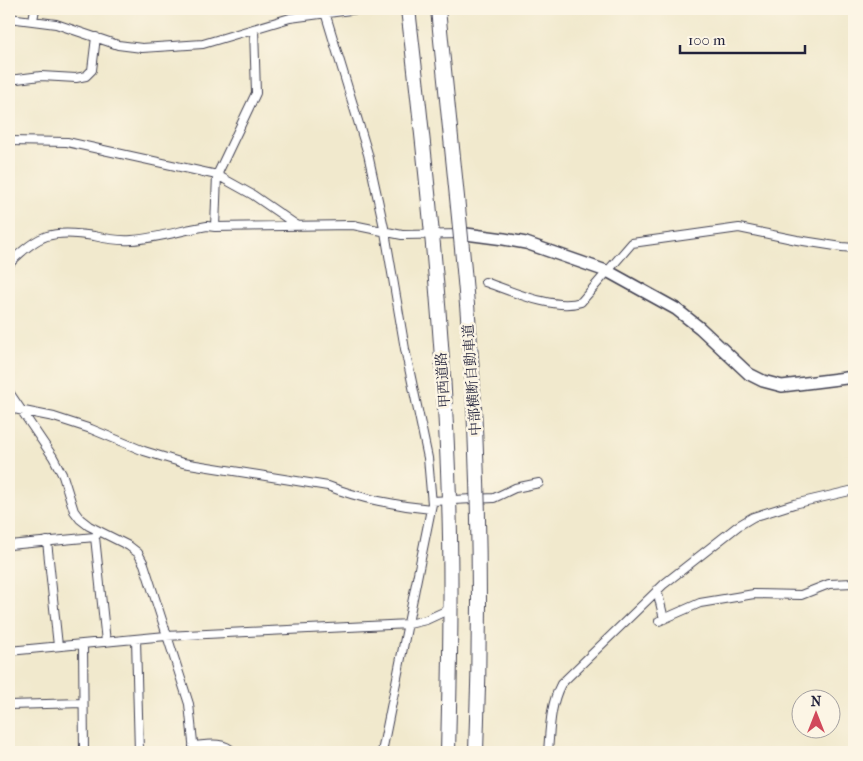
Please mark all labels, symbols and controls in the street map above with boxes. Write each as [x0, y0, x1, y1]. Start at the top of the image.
scale bar [680, 22, 806, 54]
text: 100 m [688, 31, 726, 49]
street label: 中部横断自動車道 [460, 324, 484, 436]
street label: 甲西道路 [433, 351, 453, 409]
north arrow [790, 688, 840, 738]
text: N [811, 693, 822, 710]

